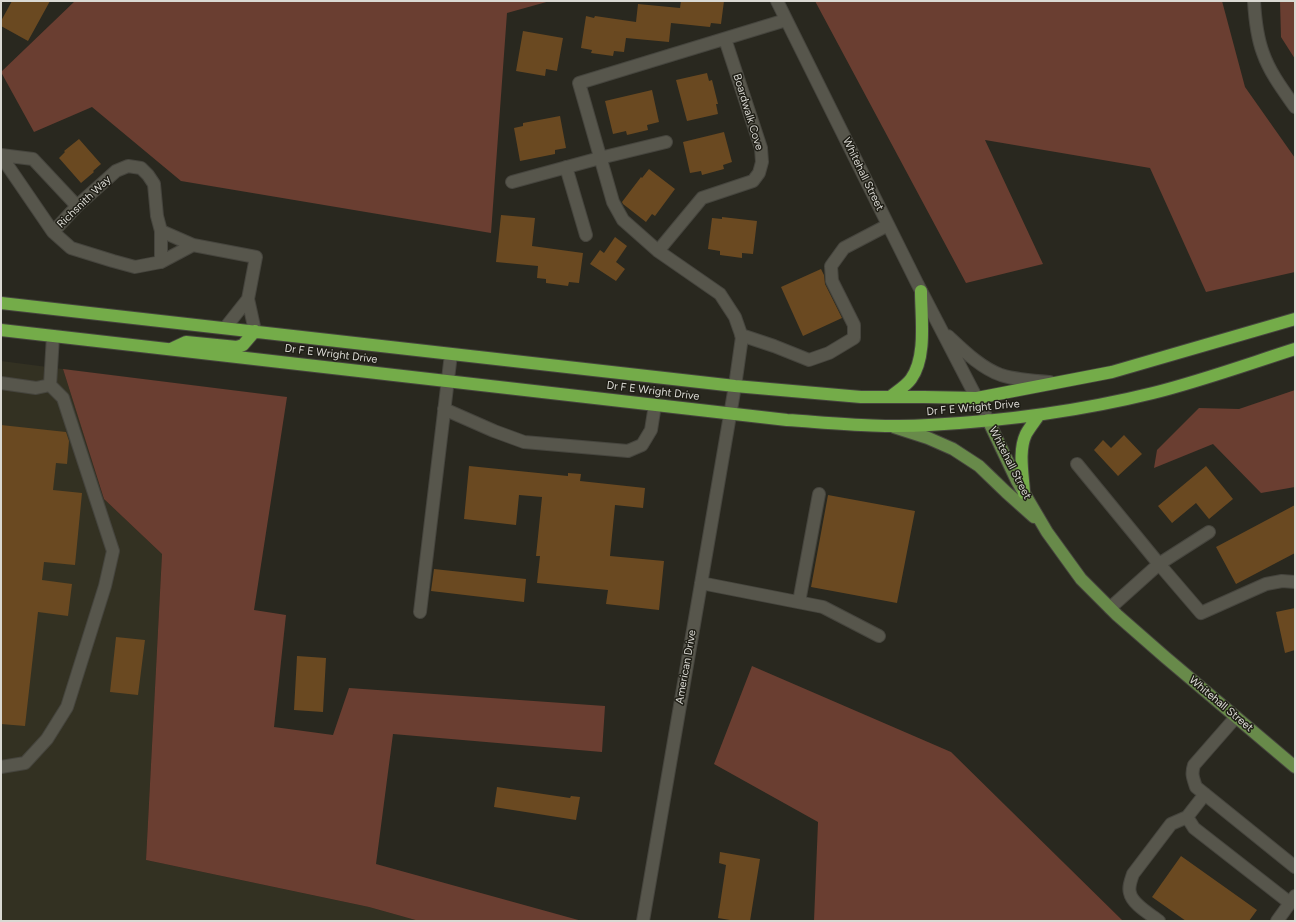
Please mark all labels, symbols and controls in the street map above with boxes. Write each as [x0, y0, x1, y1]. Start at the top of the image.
street label: Boardwalk Cove [730, 72, 766, 152]
street label: Whitehall Street [840, 135, 886, 213]
street label: Richsnith Way [54, 173, 114, 231]
street label: Dr F E Wright Drive [284, 342, 378, 366]
street label: Dr F E Wright Drive [606, 379, 700, 403]
street label: Dr F E Wright Drive [926, 397, 1020, 419]
street label: Whitehall Street [986, 425, 1034, 501]
street label: American Drive [673, 629, 699, 705]
street label: Whitehall Street [1186, 673, 1256, 735]

